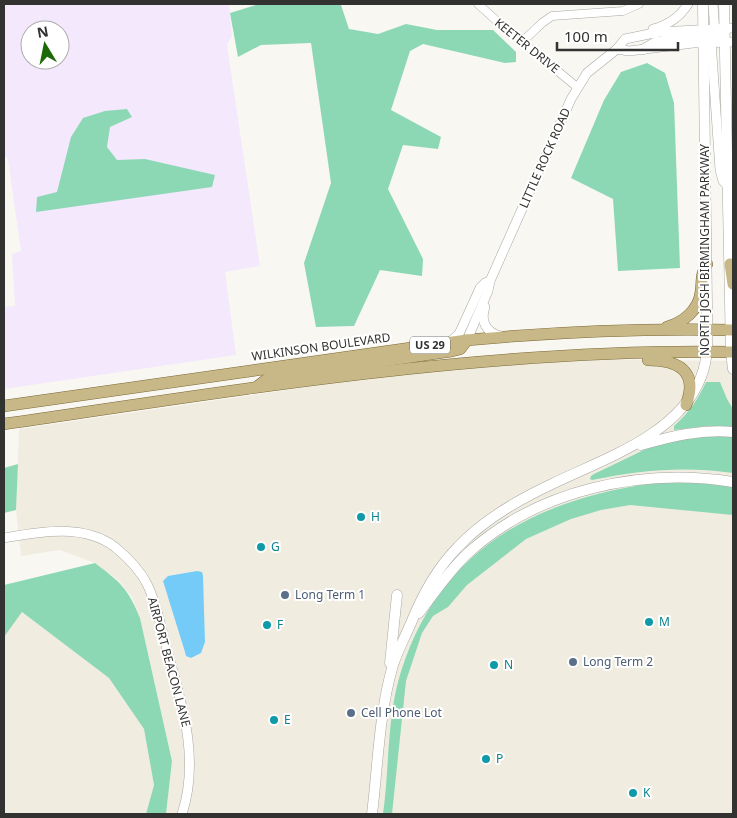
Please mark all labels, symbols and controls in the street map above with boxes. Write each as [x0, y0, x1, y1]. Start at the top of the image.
street label: KEETER DRIVE [491, 14, 563, 77]
north arrow [20, 20, 70, 70]
scale bar [557, 20, 678, 52]
text: N [35, 21, 50, 42]
text: 100 m [564, 26, 608, 46]
street label: LITTLE ROCK ROAD [515, 105, 574, 211]
street label: NORTH JOSH BIRMINGHAM PARKWAY [696, 144, 713, 356]
street label: WILKINSON BOULEVARD [250, 328, 392, 365]
road number: US 29 [410, 336, 450, 354]
place label: H [371, 508, 380, 525]
marker: H [355, 511, 367, 523]
place label: G [271, 538, 280, 555]
marker: G [255, 541, 267, 553]
place label: Long Term 1 [295, 586, 365, 603]
marker: Long Term 1 [279, 589, 291, 601]
street label: AIRPORT BEACON LANE [144, 595, 195, 729]
place label: M [659, 613, 670, 630]
place label: F [277, 616, 283, 633]
marker: M [643, 616, 655, 628]
marker: F [261, 619, 273, 631]
place label: Long Term 2 [583, 653, 653, 670]
place label: N [504, 656, 513, 673]
marker: Long Term 2 [567, 656, 579, 668]
marker: N [488, 659, 500, 671]
place label: Cell Phone Lot [361, 704, 442, 721]
marker: Cell Phone Lot [345, 707, 357, 719]
place label: E [284, 711, 291, 728]
marker: E [268, 714, 280, 726]
place label: P [496, 750, 503, 767]
marker: P [480, 753, 492, 765]
place label: K [643, 784, 651, 801]
marker: K [627, 787, 639, 799]

